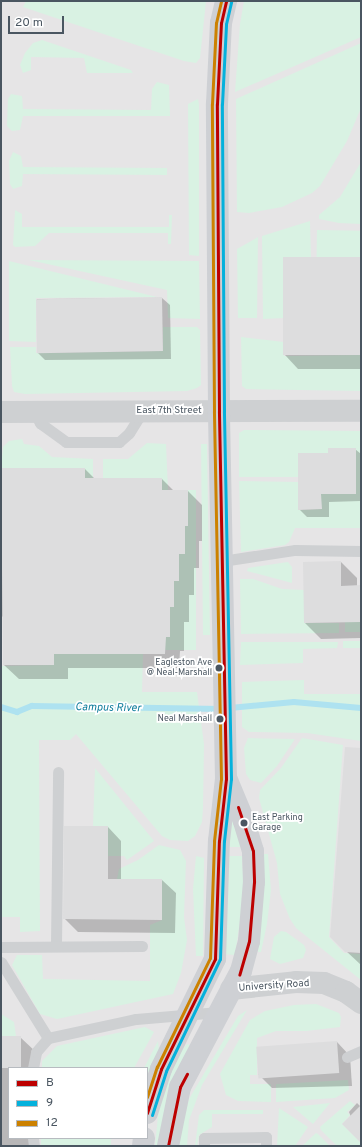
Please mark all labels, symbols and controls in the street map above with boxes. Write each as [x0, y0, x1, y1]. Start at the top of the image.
scale bar [10, 8, 66, 34]
text: 20 m [15, 15, 43, 31]
street label: East 7th Street [136, 405, 202, 417]
place label: Eagleston Ave @ Neal-Marshall [147, 658, 212, 679]
marker: Eagleston Ave @ Neal-Marshall [214, 663, 224, 673]
water label: Campus River [75, 701, 141, 715]
place label: Neal Marshall [158, 714, 212, 724]
marker: Neal Marshall [215, 714, 225, 724]
place label: East Parking Garage [252, 813, 303, 834]
marker: East Parking Garage [239, 818, 249, 828]
street label: University Road [238, 978, 310, 994]
legend [8, 1067, 148, 1139]
text: B [46, 1075, 54, 1091]
text: 9 [46, 1095, 53, 1111]
text: 12 [46, 1115, 58, 1131]

